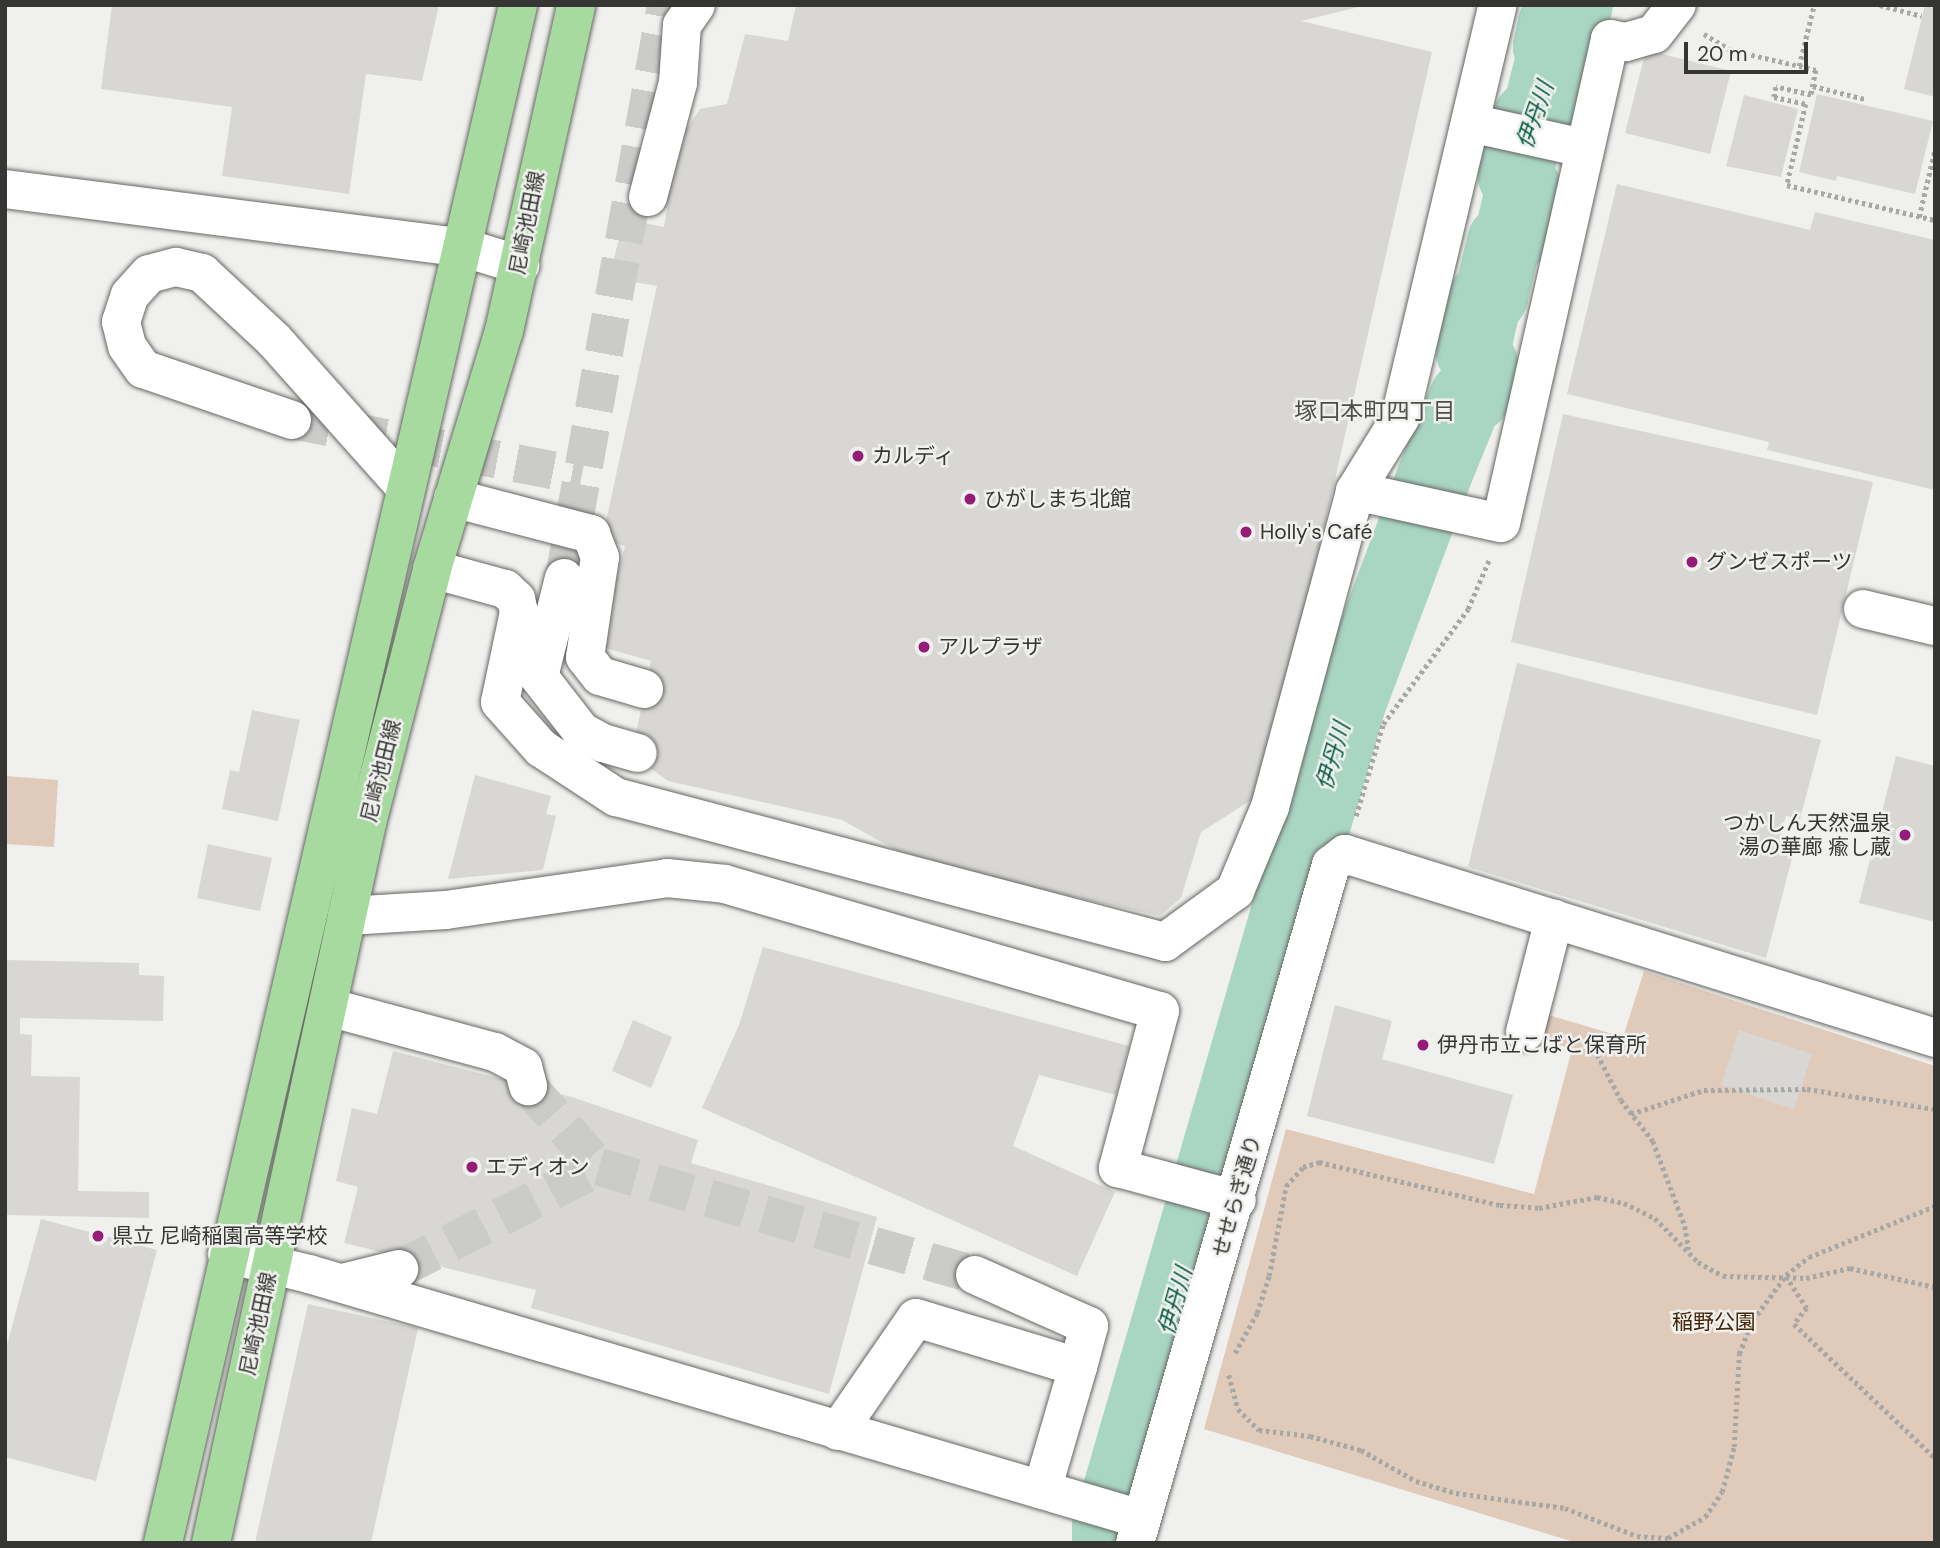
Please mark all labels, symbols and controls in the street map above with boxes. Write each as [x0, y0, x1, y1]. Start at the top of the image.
scale bar [1688, 28, 1812, 72]
text: 20 m [1697, 40, 1748, 68]
water label: 伊丹川 [1511, 78, 1559, 152]
street label: 尼崎池田線 [505, 169, 549, 277]
district label: 塚口本町四丁目 [1295, 397, 1455, 425]
place label: カルディ [872, 443, 956, 469]
marker: カルディ [850, 448, 866, 464]
place label: ひがしまち北館 [984, 486, 1131, 512]
marker: ひがしまち北館 [962, 491, 978, 507]
place label: Holly's Café [1260, 519, 1372, 545]
marker: Holly's Café [1238, 524, 1254, 540]
place label: グンゼスポーツ [1706, 549, 1853, 575]
marker: グンゼスポーツ [1684, 554, 1700, 570]
place label: アルプラザ [938, 634, 1043, 660]
marker: アルプラザ [916, 639, 932, 655]
street label: 尼崎池田線 [356, 717, 406, 825]
water label: 伊丹川 [1310, 719, 1356, 793]
place label: つかしん天然温泉 湯の華廊 瘉し蔵 [1723, 810, 1891, 860]
marker: つかしん天然温泉 湯の華廊 瘉し蔵 [1897, 827, 1913, 843]
place label: 伊丹市立こばと保育所 [1437, 1032, 1647, 1058]
marker: 伊丹市立こばと保育所 [1415, 1037, 1431, 1053]
street label: せせらぎ通り [1208, 1132, 1266, 1260]
place label: エディオン [486, 1154, 591, 1180]
marker: エディオン [464, 1159, 480, 1175]
place label: 県立 尼崎稲園高等学校 [112, 1223, 328, 1249]
marker: 県立 尼崎稲園高等学校 [90, 1228, 106, 1244]
water label: 伊丹川 [1152, 1264, 1198, 1338]
street label: 尼崎池田線 [235, 1270, 281, 1378]
park label: 稲野公園 [1672, 1309, 1756, 1335]

